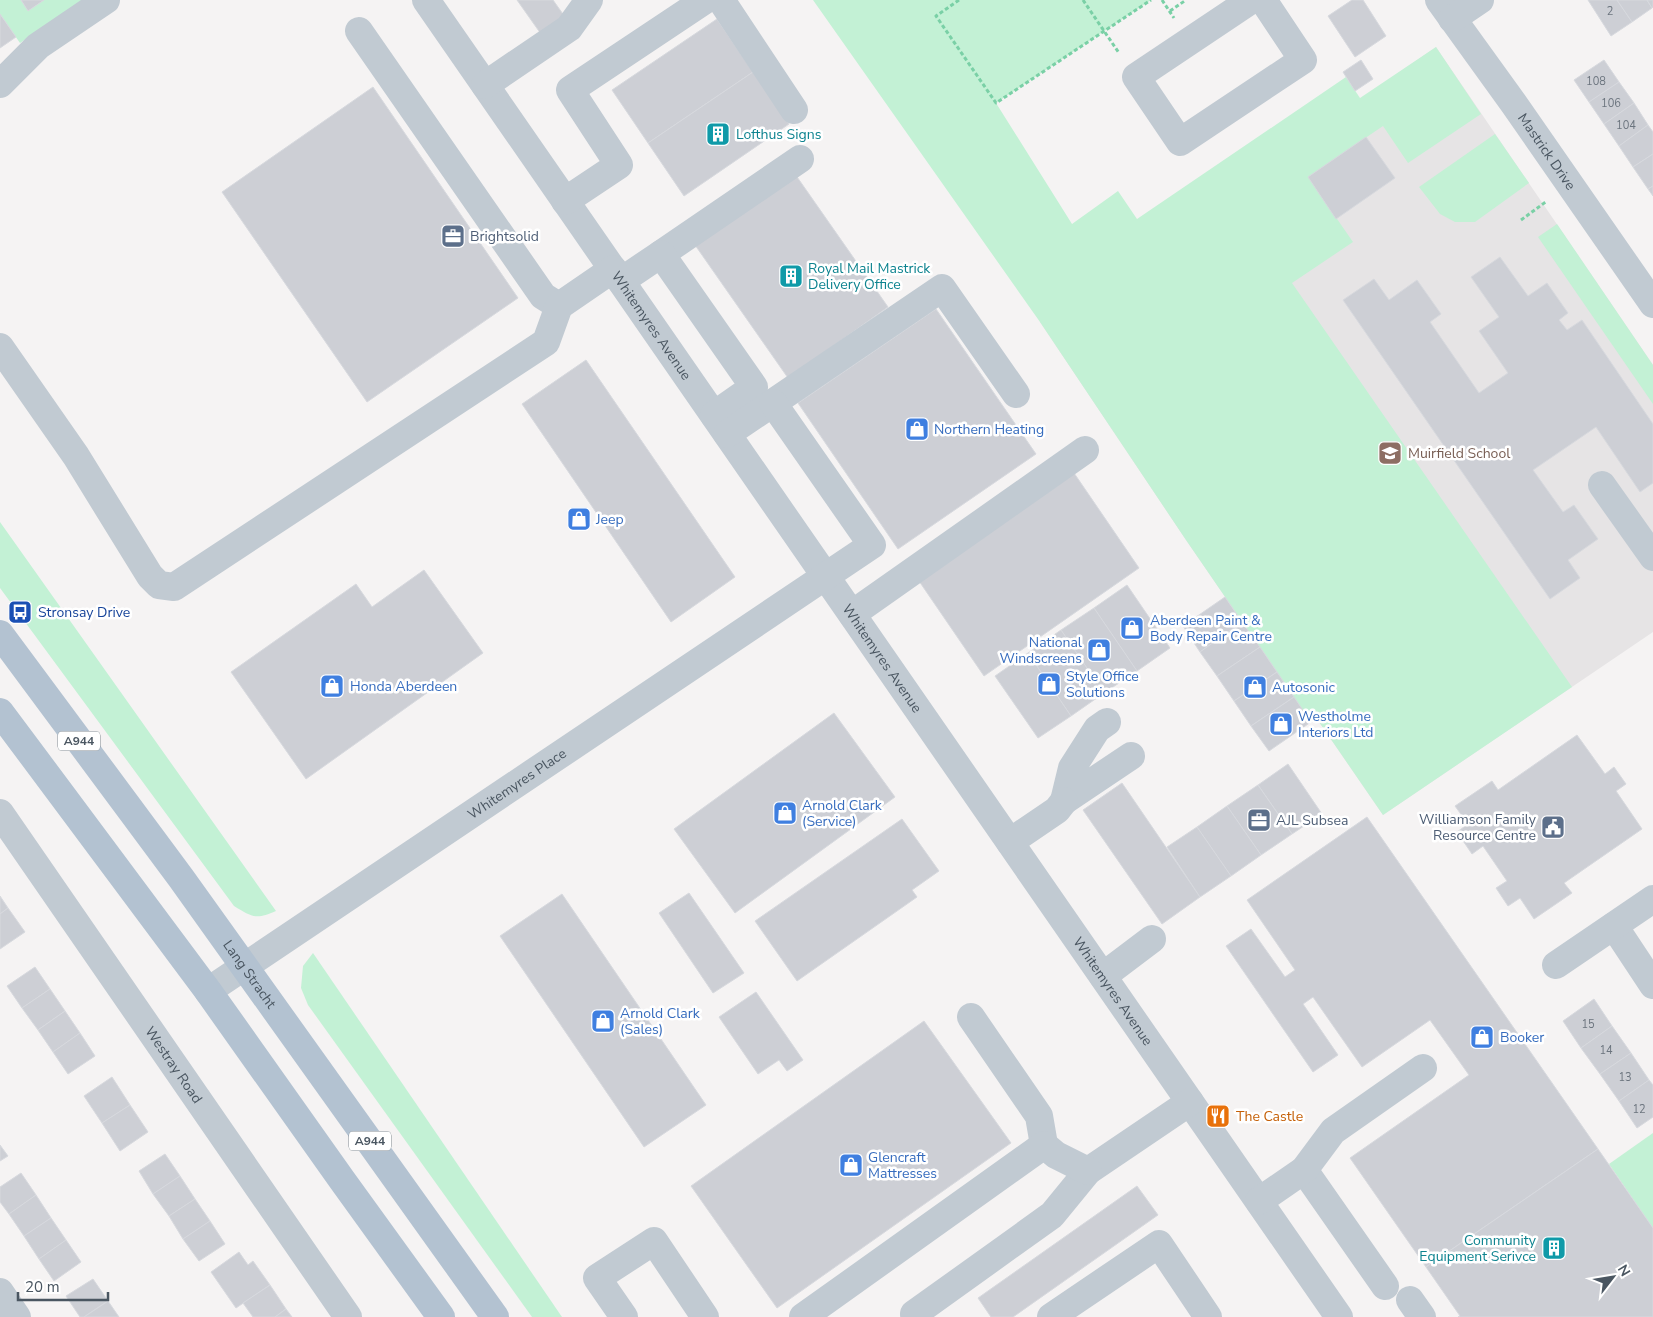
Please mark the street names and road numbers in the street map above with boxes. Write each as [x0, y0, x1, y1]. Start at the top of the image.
street label: Mastrick Drive [1514, 109, 1580, 194]
street label: Whitemyres Avenue [607, 267, 696, 384]
street label: Whitemyres Avenue [838, 600, 927, 716]
road number: A944 [58, 731, 100, 750]
street label: Whitemyres Place [464, 744, 570, 824]
street label: Whitemyres Avenue [1069, 933, 1157, 1049]
street label: Lang Stracht [219, 936, 281, 1012]
street label: Westray Road [141, 1023, 207, 1107]
road number: A944 [349, 1132, 391, 1150]

